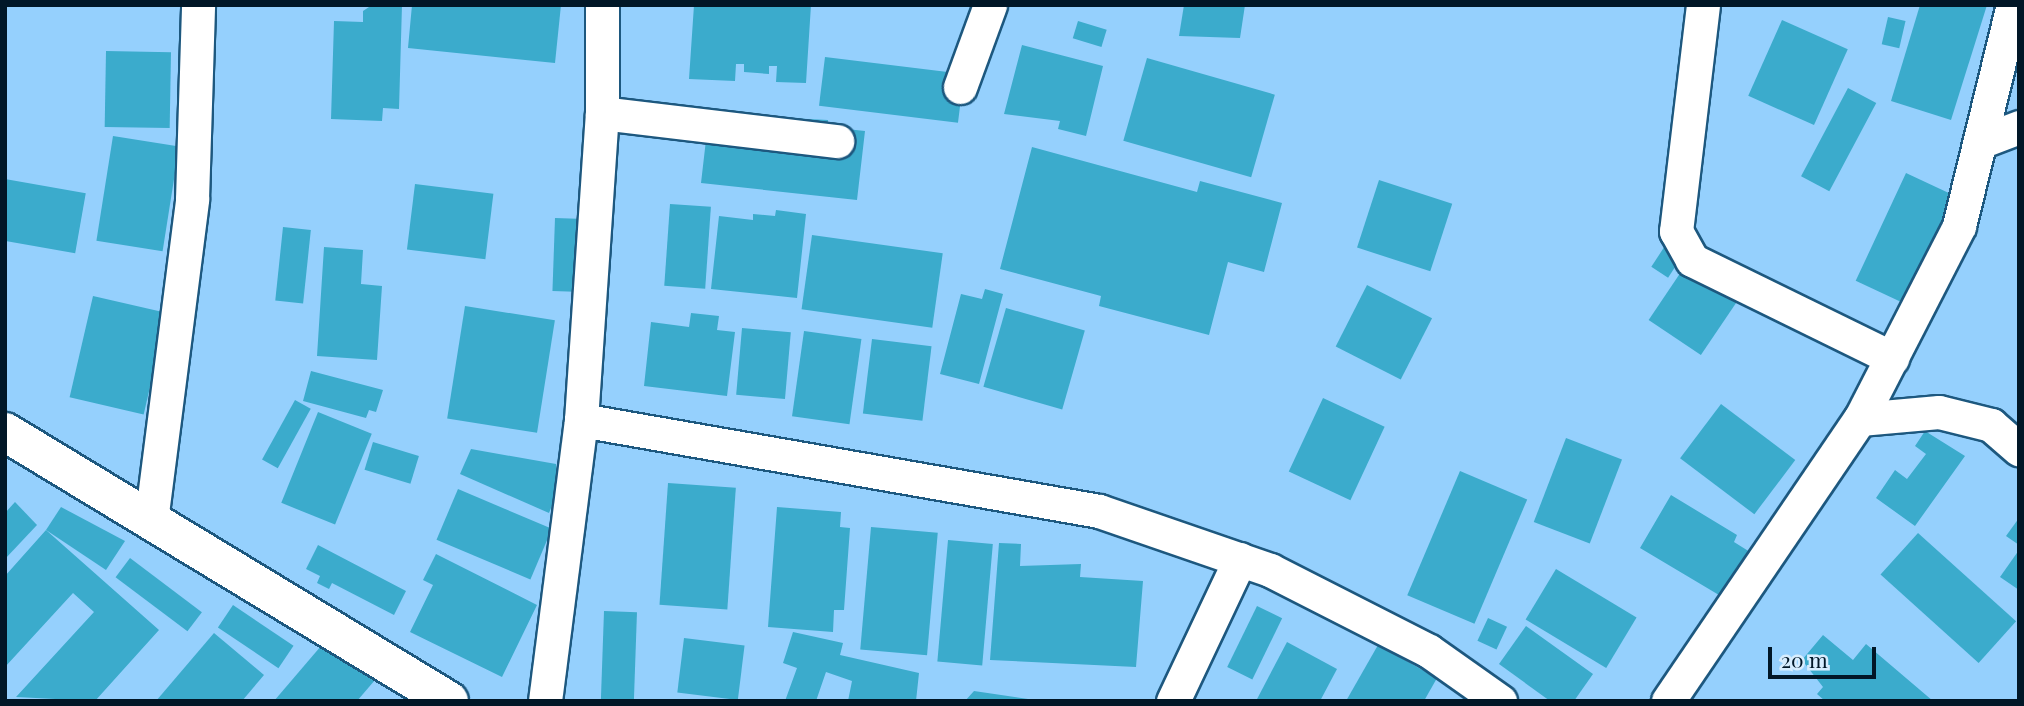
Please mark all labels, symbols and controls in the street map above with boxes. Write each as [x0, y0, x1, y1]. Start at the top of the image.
scale bar [1772, 632, 1881, 676]
text: 20 m [1781, 645, 1828, 673]

